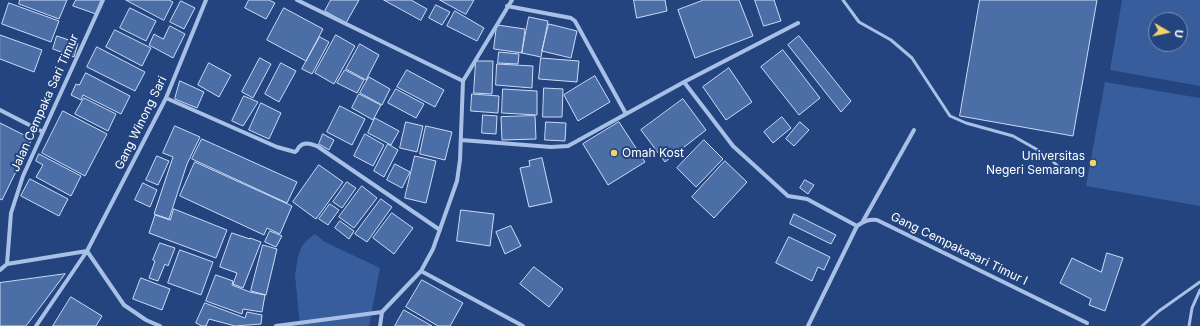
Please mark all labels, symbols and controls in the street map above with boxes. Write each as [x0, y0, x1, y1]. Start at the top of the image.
north arrow [1148, 12, 1188, 52]
text: U [1171, 29, 1186, 39]
street label: Jalan Cempaka Sari Timur [8, 32, 82, 174]
street label: Gang Winong Sari [112, 74, 170, 172]
place label: Omah Kost [622, 146, 684, 160]
marker: Omah Kost [609, 148, 619, 158]
place label: Universitas Negeri Semarang [986, 149, 1085, 177]
marker: Universitas Negeri Semarang [1088, 158, 1098, 168]
street label: Gang Cempakasari Timur I [888, 209, 1030, 289]

